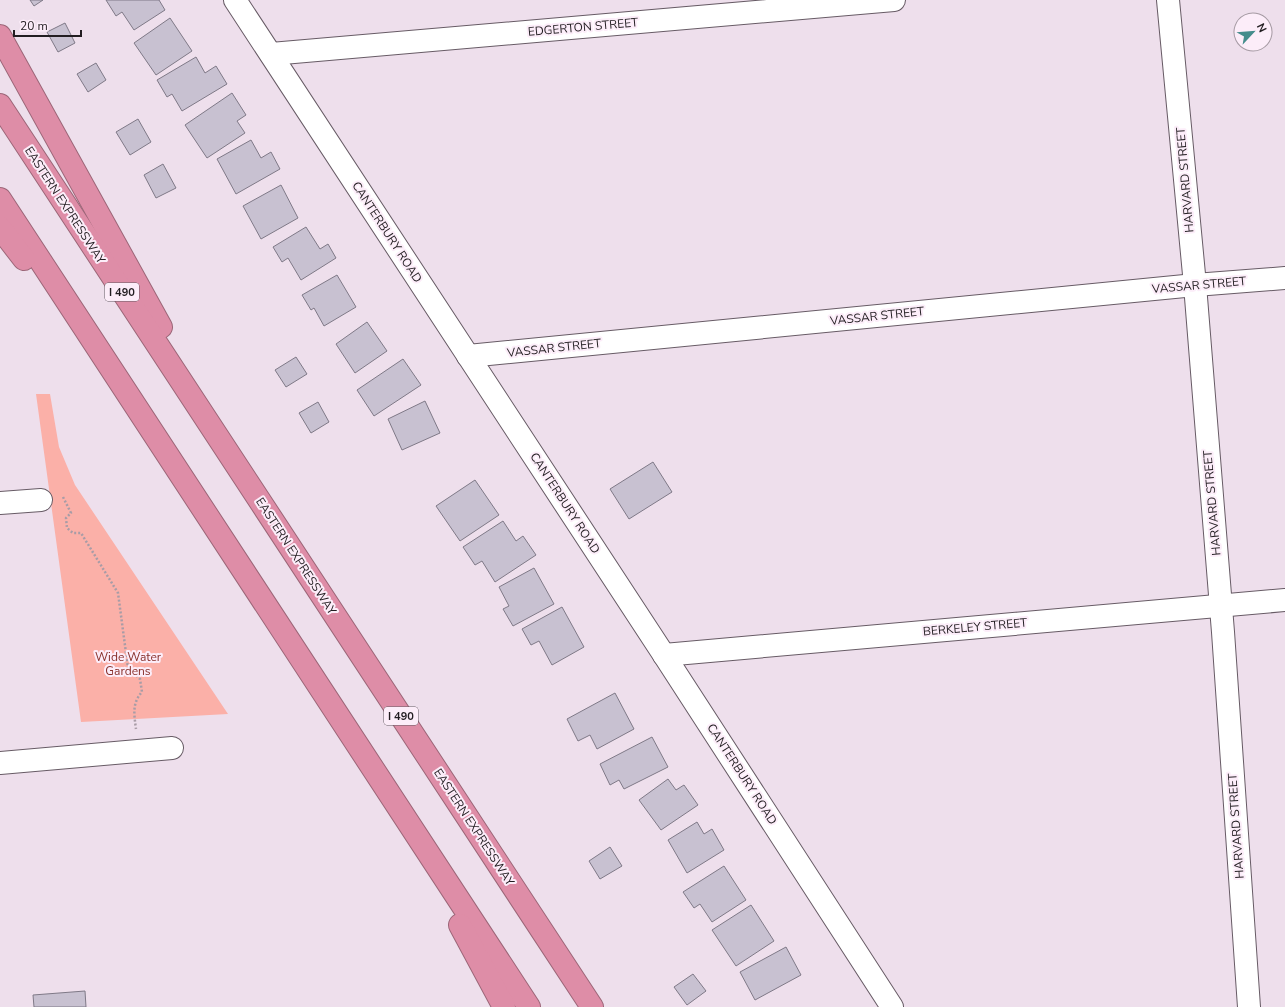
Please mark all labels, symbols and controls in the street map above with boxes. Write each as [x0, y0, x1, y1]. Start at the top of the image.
scale bar [14, 12, 81, 38]
north arrow [1233, 12, 1273, 52]
street label: EDGERTON STREET [527, 14, 640, 40]
text: 20 m [20, 18, 48, 34]
text: N [1253, 21, 1270, 35]
street label: HARVARD STREET [1172, 126, 1198, 233]
street label: EASTERN EXPRESSWAY [21, 143, 109, 267]
street label: CANTERBURY ROAD [348, 178, 426, 286]
street label: VASSAR STREET [1150, 273, 1247, 297]
road number: I 490 [105, 283, 139, 301]
street label: VASSAR STREET [828, 303, 926, 329]
street label: VASSAR STREET [505, 335, 603, 361]
street label: CANTERBURY ROAD [526, 449, 604, 557]
street label: HARVARD STREET [1199, 449, 1225, 556]
street label: EASTERN EXPRESSWAY [252, 494, 340, 618]
street label: BERKELEY STREET [922, 614, 1029, 640]
park label: Wide Water Gardens [95, 649, 162, 679]
road number: I 490 [384, 707, 418, 725]
street label: CANTERBURY ROAD [703, 720, 781, 828]
street label: EASTERN EXPRESSWAY [430, 765, 518, 889]
street label: HARVARD STREET [1224, 772, 1248, 879]

